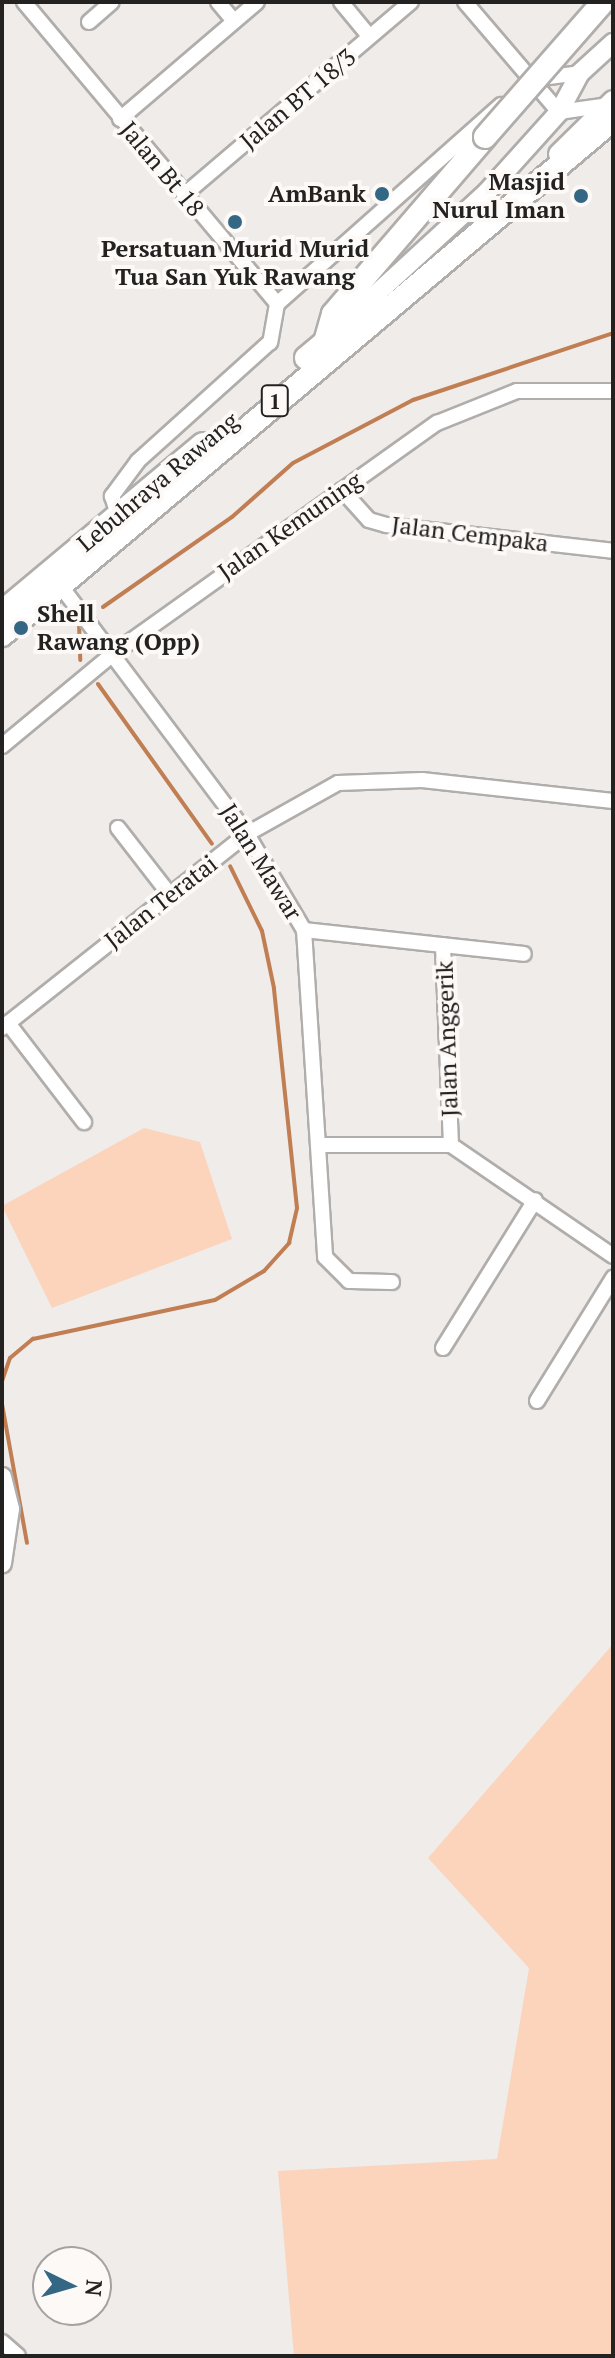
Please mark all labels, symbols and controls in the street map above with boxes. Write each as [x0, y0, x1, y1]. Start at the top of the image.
street label: Jalan BT 18/3 [234, 42, 362, 156]
street label: Jalan Bt 18 [114, 116, 210, 222]
place label: Masjid Nurul Iman [432, 168, 565, 224]
place label: AmBank [268, 180, 366, 208]
marker: AmBank [373, 185, 391, 203]
marker: Masjid Nurul Iman [572, 187, 590, 205]
marker: Persatuan Murid Murid Tua San Yuk Rawang [226, 213, 244, 231]
place label: Persatuan Murid Murid Tua San Yuk Rawang [101, 235, 369, 291]
road number: 1 [259, 383, 291, 419]
street label: Lebuhraya Rawang [72, 406, 244, 558]
street label: Jalan Kemuning [213, 466, 367, 586]
street label: Jalan Cempaka [390, 510, 550, 558]
place label: Shell Rawang (Opp) [37, 600, 200, 656]
marker: Shell Rawang (Opp) [12, 619, 30, 637]
street label: Jalan Mawar [214, 799, 308, 925]
street label: Jalan Teratai [99, 849, 223, 955]
street label: Jalan Anggerik [430, 960, 464, 1118]
north arrow [32, 2246, 112, 2326]
text: N [79, 2278, 110, 2298]

